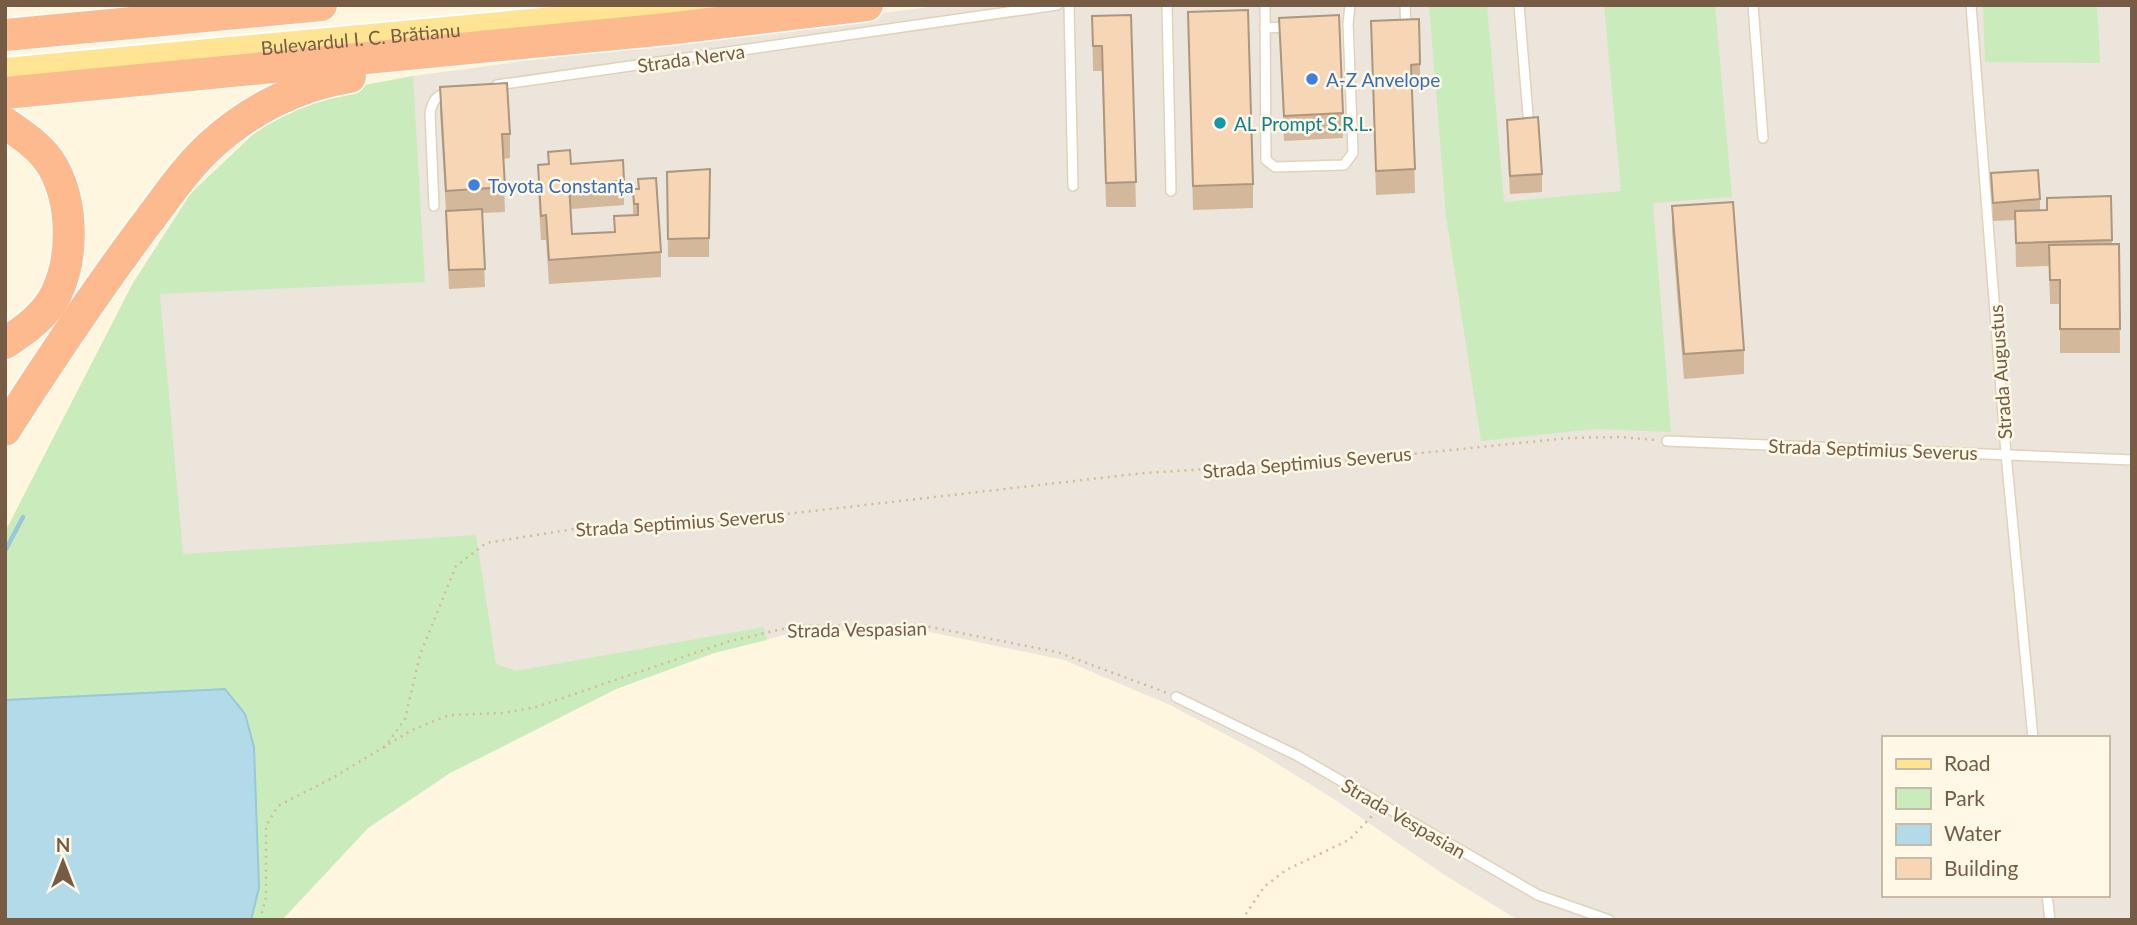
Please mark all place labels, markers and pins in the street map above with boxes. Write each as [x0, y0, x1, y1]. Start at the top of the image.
place label: A-Z Anvelope [1326, 68, 1440, 91]
marker: A-Z Anvelope [1304, 71, 1320, 87]
place label: AL Prompt S.R.L. [1234, 112, 1373, 135]
marker: AL Prompt S.R.L. [1212, 115, 1228, 131]
place label: Toyota Constanța [488, 174, 634, 197]
marker: Toyota Constanța [466, 177, 482, 193]

